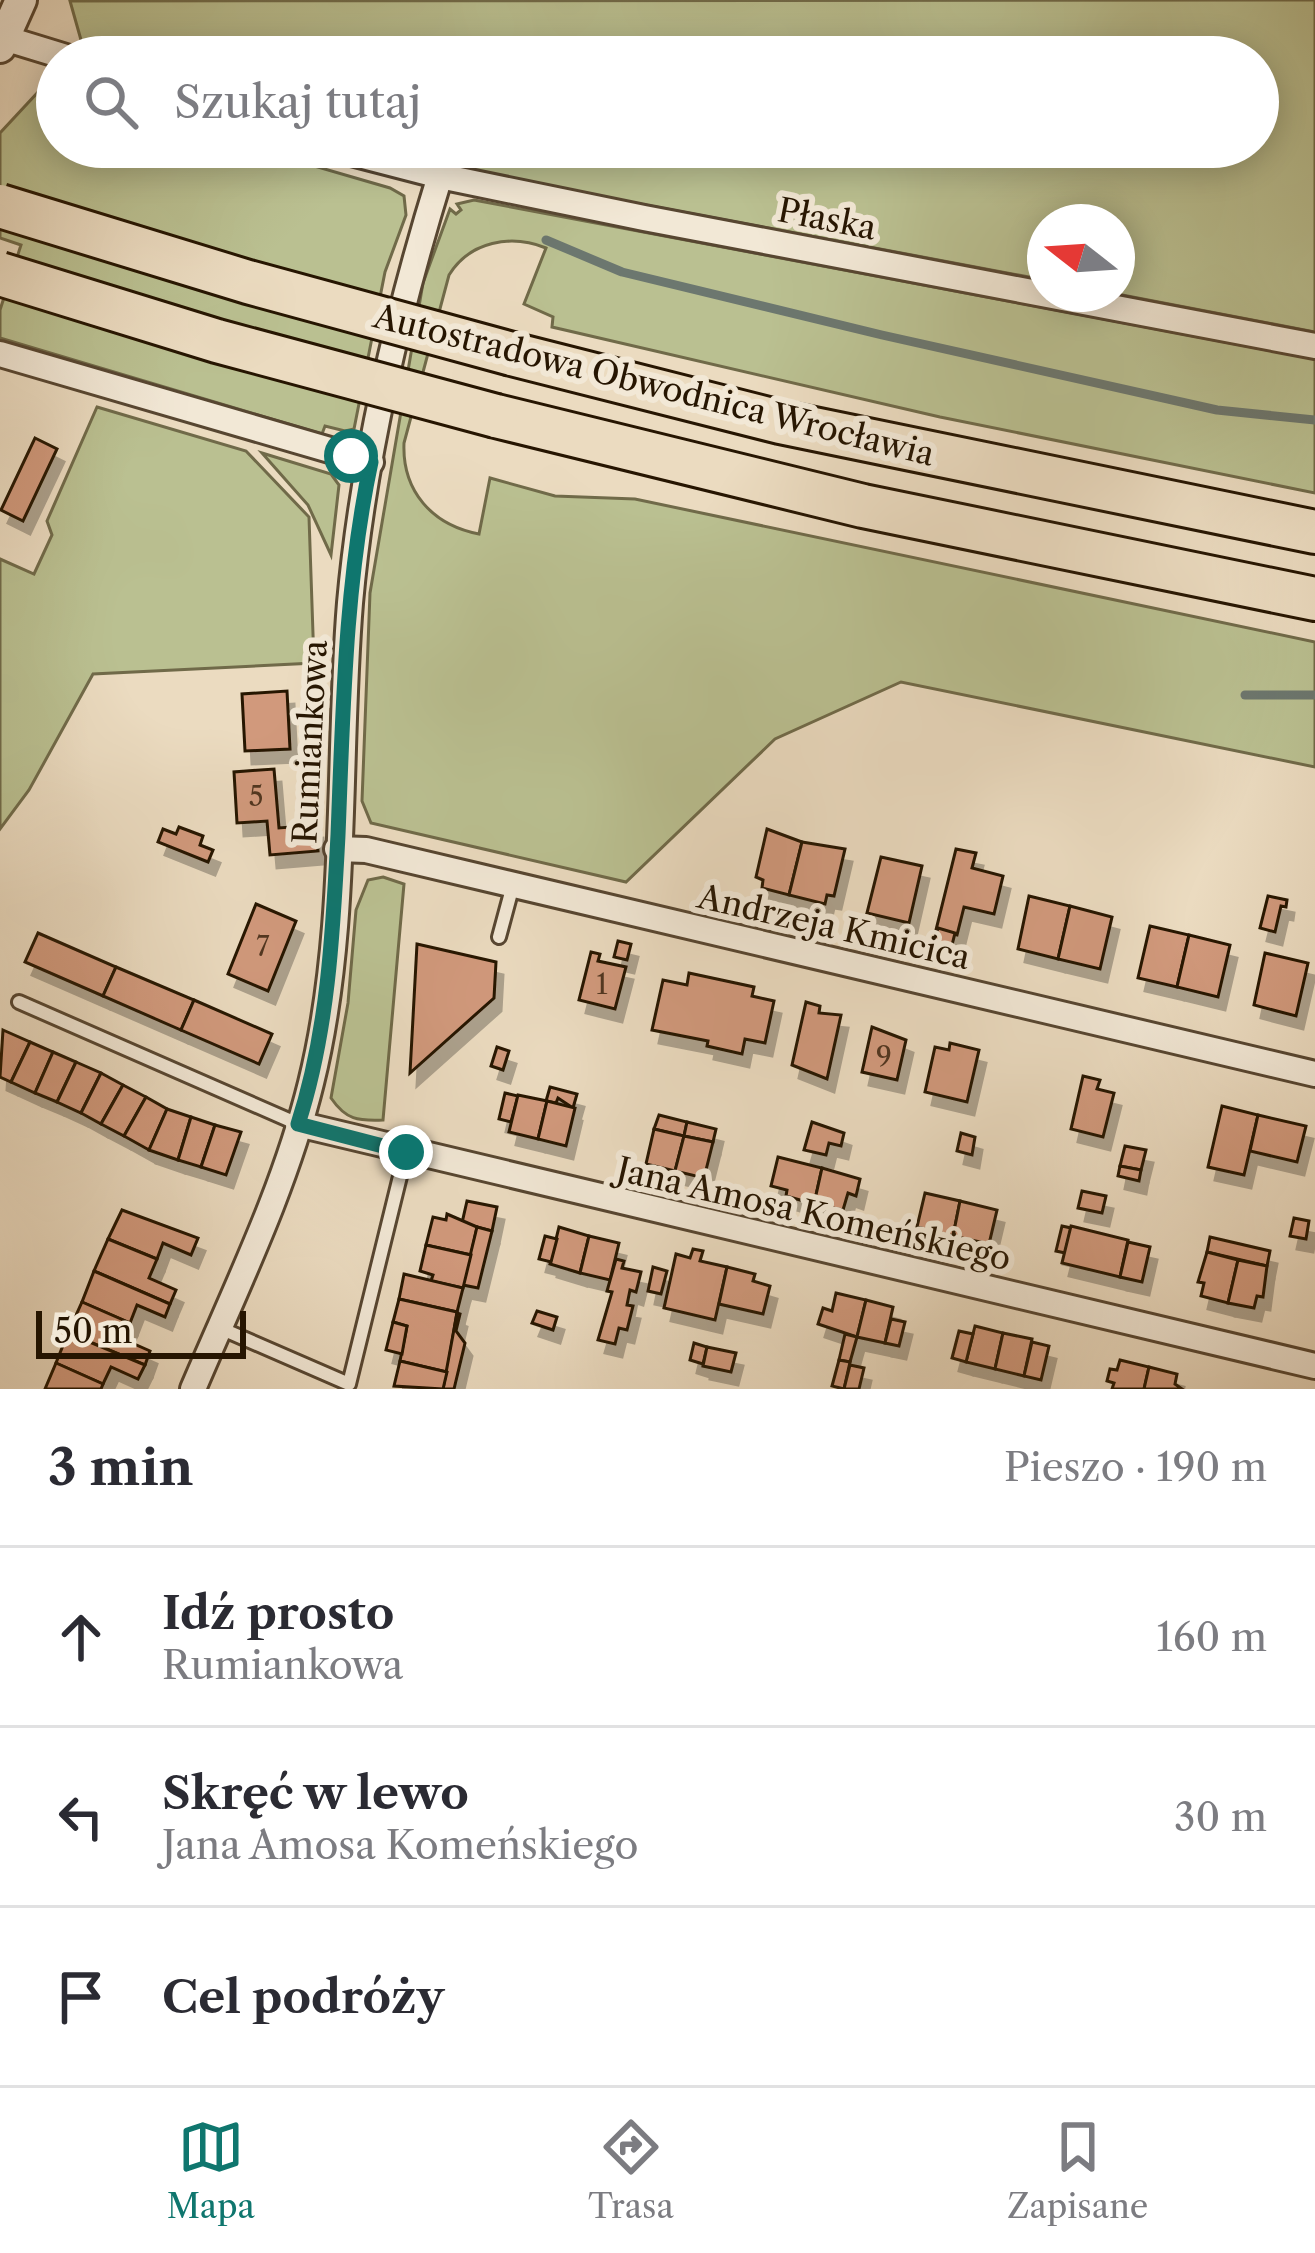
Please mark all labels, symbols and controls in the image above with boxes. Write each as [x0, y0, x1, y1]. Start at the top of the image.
search box [36, 36, 1279, 168]
icon: search [78, 69, 144, 135]
text: Szukaj tutaj [174, 74, 421, 130]
street label: Płaska [774, 189, 880, 249]
north arrow [1027, 204, 1135, 312]
street label: Autostradowa Obwodnica Wrocławia [368, 295, 939, 475]
route start [324, 429, 378, 483]
street label: Rumiankowa [284, 638, 336, 845]
house number: 5 [249, 780, 263, 813]
street label: Andrzeja Kmicica [693, 875, 975, 978]
house number: 7 [256, 930, 270, 963]
house number: 1 [596, 968, 608, 1001]
house number: 9 [876, 1040, 892, 1073]
route end [379, 1125, 433, 1179]
street label: Jana Amosa Komeńskiego [608, 1148, 1015, 1279]
scale bar [36, 1305, 246, 1358]
text: 50 m [54, 1311, 132, 1352]
text: 3 min [48, 1436, 194, 1498]
text: Pieszo · 190 m [1004, 1443, 1267, 1491]
text: Idź prosto [162, 1585, 394, 1641]
icon: ahead [48, 1604, 114, 1670]
text: 160 m [1156, 1613, 1267, 1661]
text: Rumiankowa [162, 1641, 403, 1689]
text: Skręć w lewo [162, 1765, 469, 1821]
icon: left [48, 1784, 114, 1850]
text: 30 m [1174, 1793, 1267, 1841]
text: Jana Amosa Komeńskiego [162, 1821, 638, 1869]
icon: arrive [48, 1964, 114, 2030]
text: Cel podróży [162, 1969, 444, 2025]
tab: Mapa [167, 2114, 255, 2227]
tab: Trasa [588, 2114, 674, 2227]
tab: Zapisane [1007, 2114, 1148, 2227]

